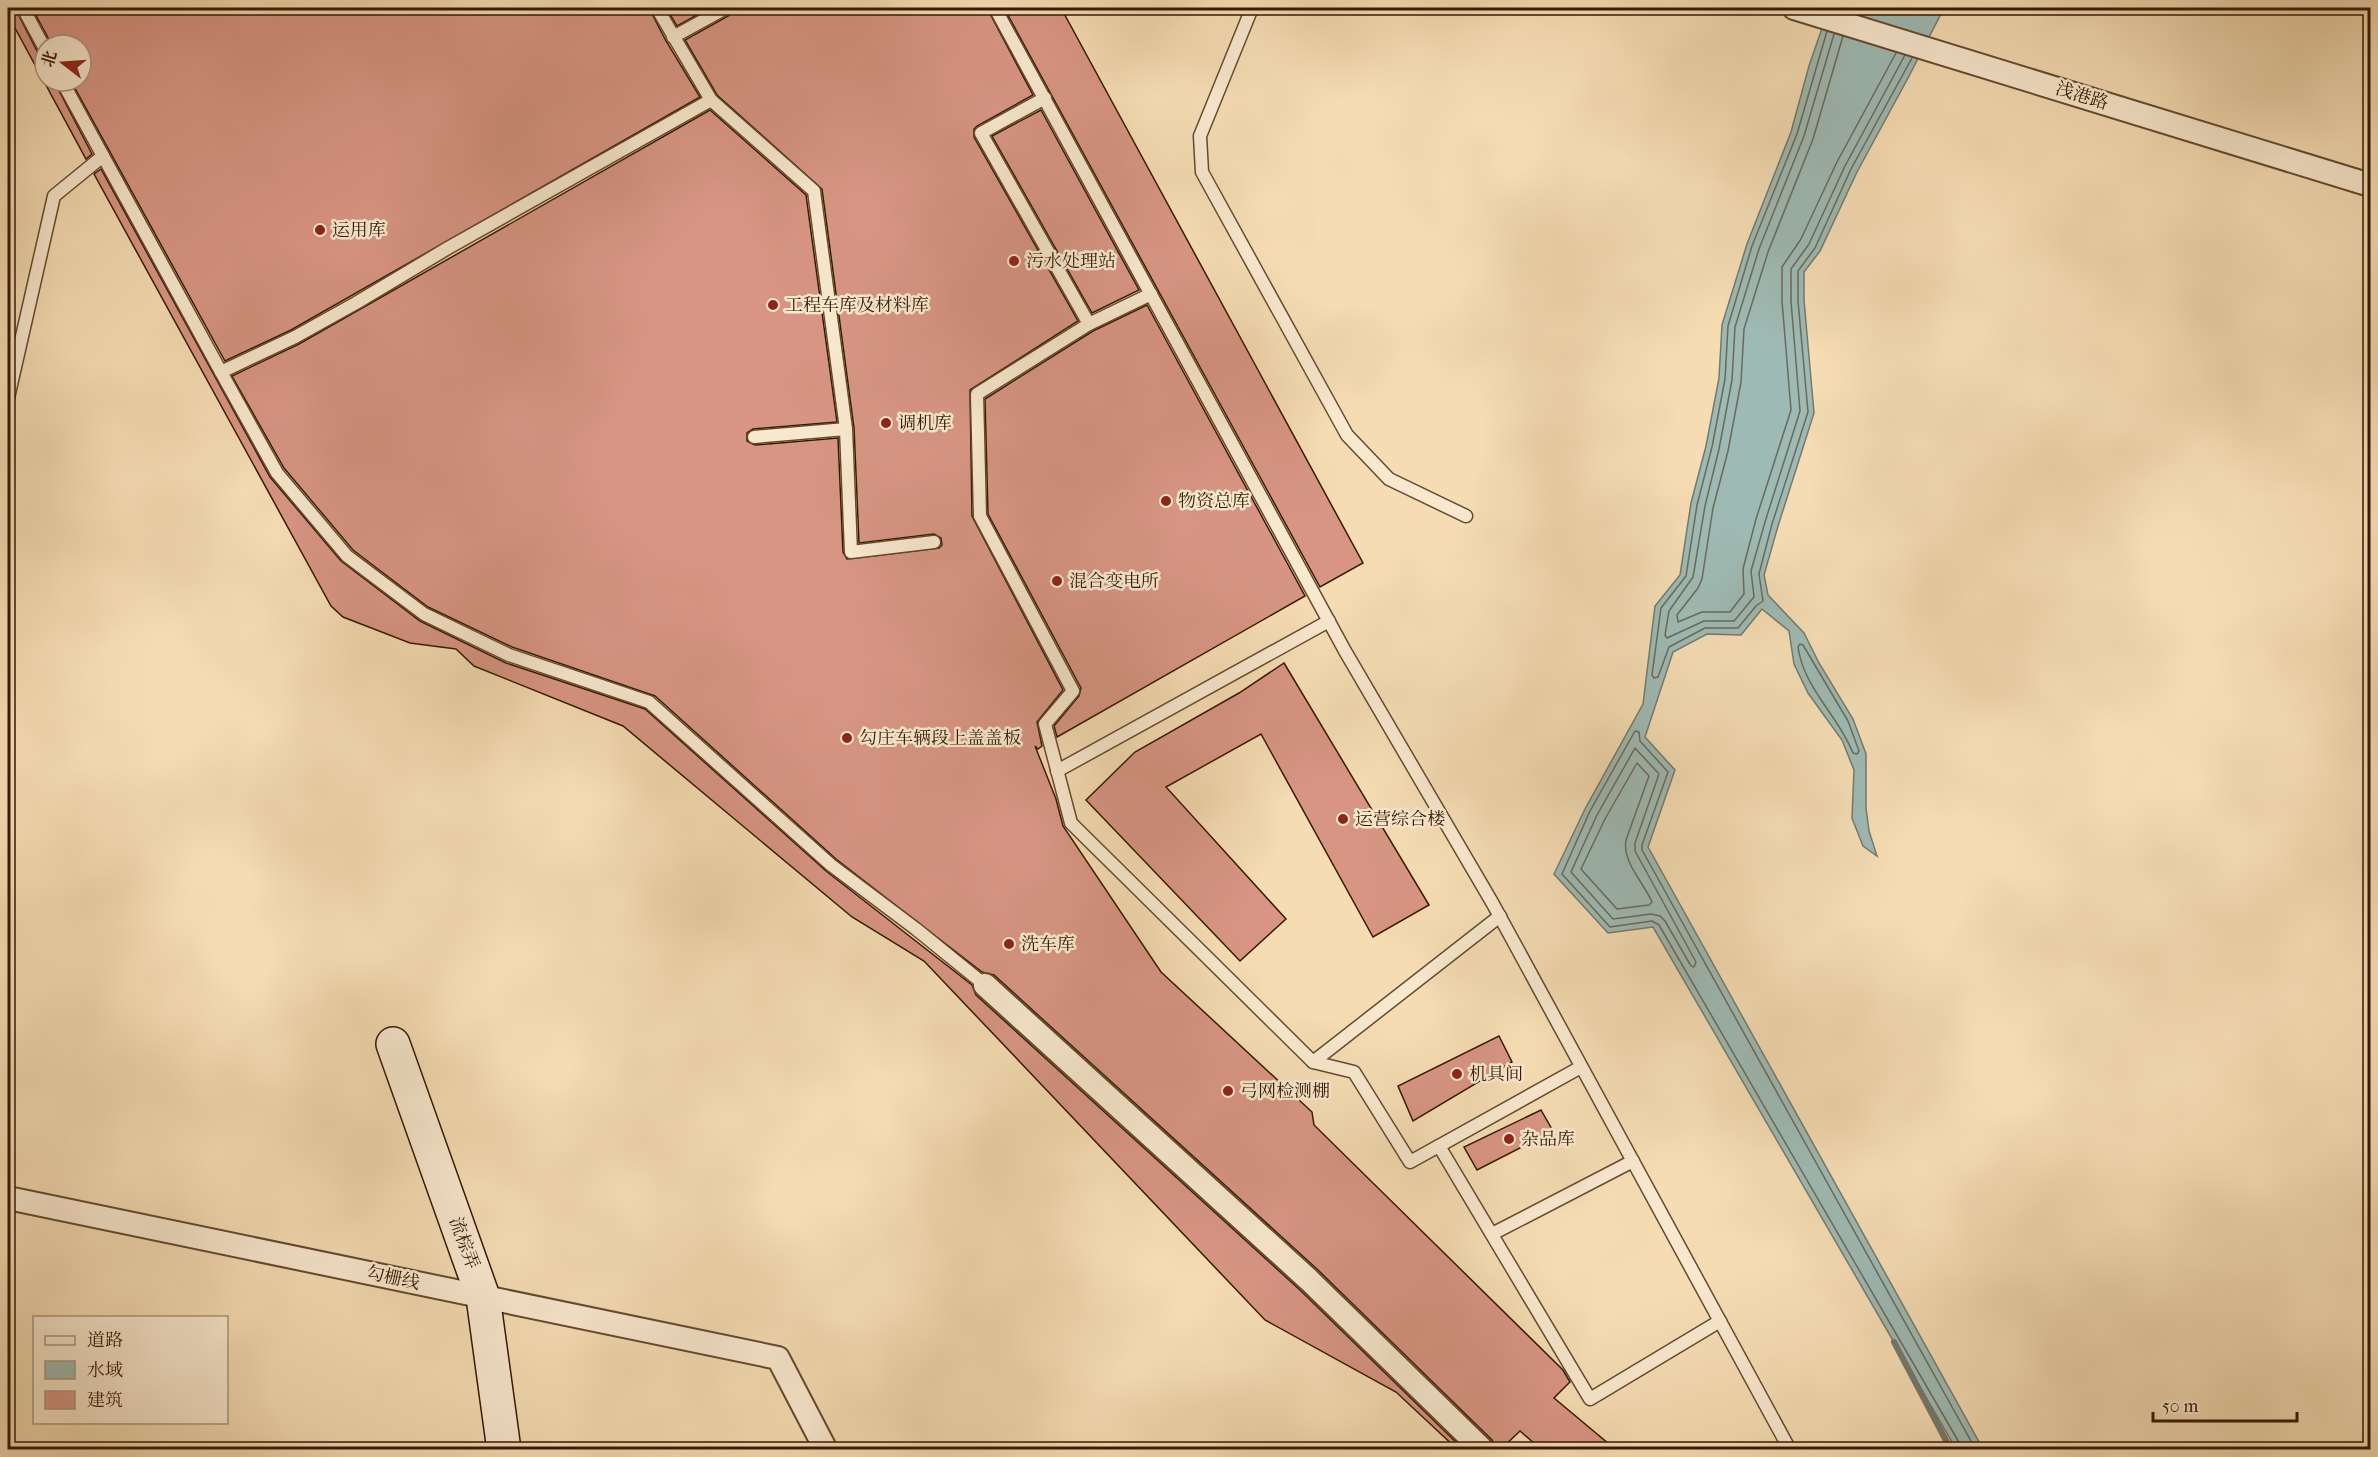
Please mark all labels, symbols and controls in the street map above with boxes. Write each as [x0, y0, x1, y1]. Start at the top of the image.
north arrow [33, 33, 93, 93]
text: 北 [38, 48, 61, 69]
street label: 浅港路 [2053, 78, 2111, 114]
place label: 运用库 [332, 220, 386, 241]
marker: 运用库 [313, 223, 327, 237]
place label: 污水处理站 [1026, 251, 1116, 272]
marker: 污水处理站 [1007, 254, 1021, 268]
place label: 工程车库及材料库 [785, 295, 929, 316]
marker: 工程车库及材料库 [766, 298, 780, 312]
place label: 调机库 [898, 413, 952, 434]
marker: 调机库 [879, 416, 893, 430]
place label: 物资总库 [1178, 491, 1250, 512]
marker: 物资总库 [1159, 494, 1173, 508]
place label: 混合变电所 [1069, 571, 1159, 592]
marker: 混合变电所 [1050, 574, 1064, 588]
place label: 勾庄车辆段上盖盖板 [859, 728, 1021, 749]
marker: 勾庄车辆段上盖盖板 [840, 731, 854, 745]
place label: 运营综合楼 [1355, 809, 1445, 830]
marker: 运营综合楼 [1336, 812, 1350, 826]
place label: 洗车库 [1021, 934, 1075, 955]
marker: 洗车库 [1002, 937, 1016, 951]
place label: 机具间 [1469, 1064, 1523, 1085]
marker: 机具间 [1450, 1067, 1464, 1081]
place label: 弓网检测棚 [1240, 1081, 1330, 1102]
marker: 弓网检测棚 [1221, 1084, 1235, 1098]
place label: 杂品库 [1521, 1129, 1575, 1150]
marker: 杂品库 [1502, 1132, 1516, 1146]
street label: 流棕弄 [445, 1214, 483, 1272]
street label: 勾栅线 [364, 1262, 422, 1294]
legend [33, 1316, 228, 1424]
text: 道路 [87, 1330, 123, 1351]
text: 水域 [87, 1360, 123, 1381]
scale bar [2153, 1385, 2297, 1423]
text: 建筑 [87, 1390, 123, 1411]
text: 50 m [2162, 1396, 2199, 1417]

